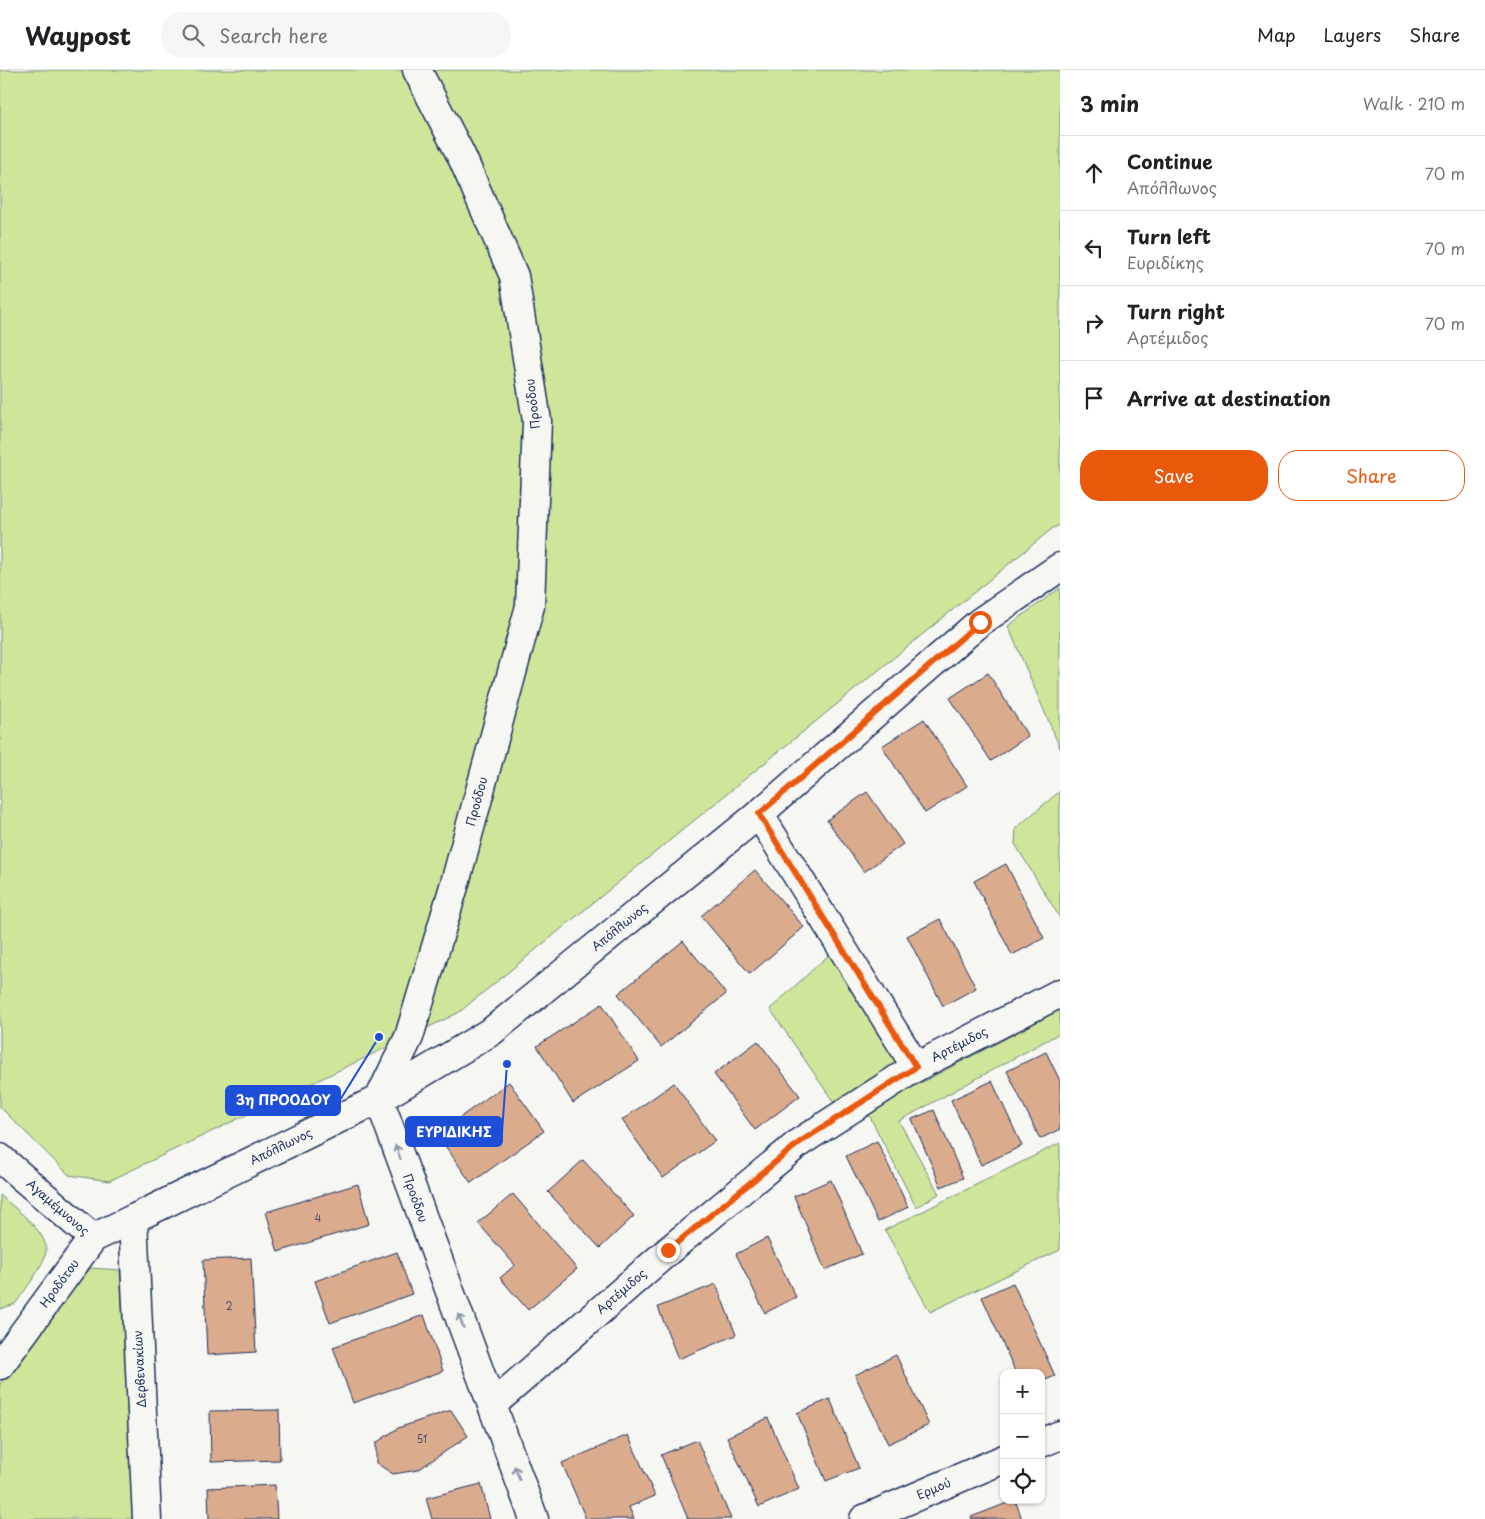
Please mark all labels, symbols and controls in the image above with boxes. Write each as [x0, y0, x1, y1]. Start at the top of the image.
search box [161, 12, 511, 57]
text: Waypost [25, 17, 131, 53]
icon: search [179, 21, 207, 49]
text: Search here [219, 21, 328, 49]
text: Map [1257, 21, 1296, 48]
text: Layers [1324, 21, 1381, 48]
text: Share [1409, 21, 1460, 48]
text: 3 min [1080, 87, 1139, 119]
text: Walk · 210 m [1363, 91, 1465, 115]
text: Continue [1127, 147, 1213, 175]
icon: ahead [1080, 159, 1108, 187]
text: 70 m [1425, 161, 1465, 185]
text: Απόλλωνος [1127, 175, 1217, 199]
text: Turn left [1127, 222, 1211, 250]
icon: left [1080, 234, 1108, 262]
text: 70 m [1425, 236, 1465, 260]
text: Ευριδίκης [1127, 250, 1204, 274]
text: Turn right [1127, 297, 1225, 325]
icon: right [1080, 309, 1108, 337]
text: 70 m [1425, 311, 1465, 335]
text: Αρτέμιδος [1127, 325, 1208, 349]
street label: Προόδου [520, 378, 544, 430]
icon: arrive [1080, 384, 1108, 412]
text: Arrive at destination [1127, 384, 1331, 412]
button: Save [1080, 450, 1268, 501]
button: Share [1278, 450, 1465, 501]
route start [969, 611, 992, 634]
street label: Προόδου [461, 774, 491, 828]
street label: Απόλλωνος [587, 898, 651, 955]
street label: Αρτέμιδος [928, 1022, 990, 1066]
callout: 3η ΠΡΟΟΔΟΥ [226, 1086, 340, 1115]
text: 3η ΠΡΟΟΔΟΥ [236, 1089, 331, 1110]
callout: ΕΥΡΙΔΙΚΗΣ [406, 1117, 502, 1146]
text: ΕΥΡΙΔΙΚΗΣ [416, 1121, 492, 1142]
street label: Απόλλωνος [246, 1123, 315, 1169]
one-way arrow [393, 1145, 402, 1160]
street label: Προόδου [399, 1171, 433, 1225]
street label: Αγαμέμνονος [23, 1175, 94, 1239]
house number: 4 [315, 1210, 322, 1225]
route end [657, 1239, 680, 1262]
street label: Ηροδότου [35, 1255, 83, 1311]
street label: Αρτέμιδος [592, 1264, 650, 1318]
house number: 2 [225, 1298, 233, 1313]
one-way arrow [456, 1314, 465, 1329]
street label: Δερβενακίων [128, 1330, 150, 1408]
map controls [1000, 1369, 1045, 1504]
button: + [1000, 1369, 1045, 1414]
button: − [1000, 1414, 1045, 1459]
house number: 51 [417, 1431, 427, 1446]
button: locate [1000, 1459, 1045, 1504]
one-way arrow [512, 1466, 521, 1481]
street label: Ερμού [914, 1473, 954, 1503]

